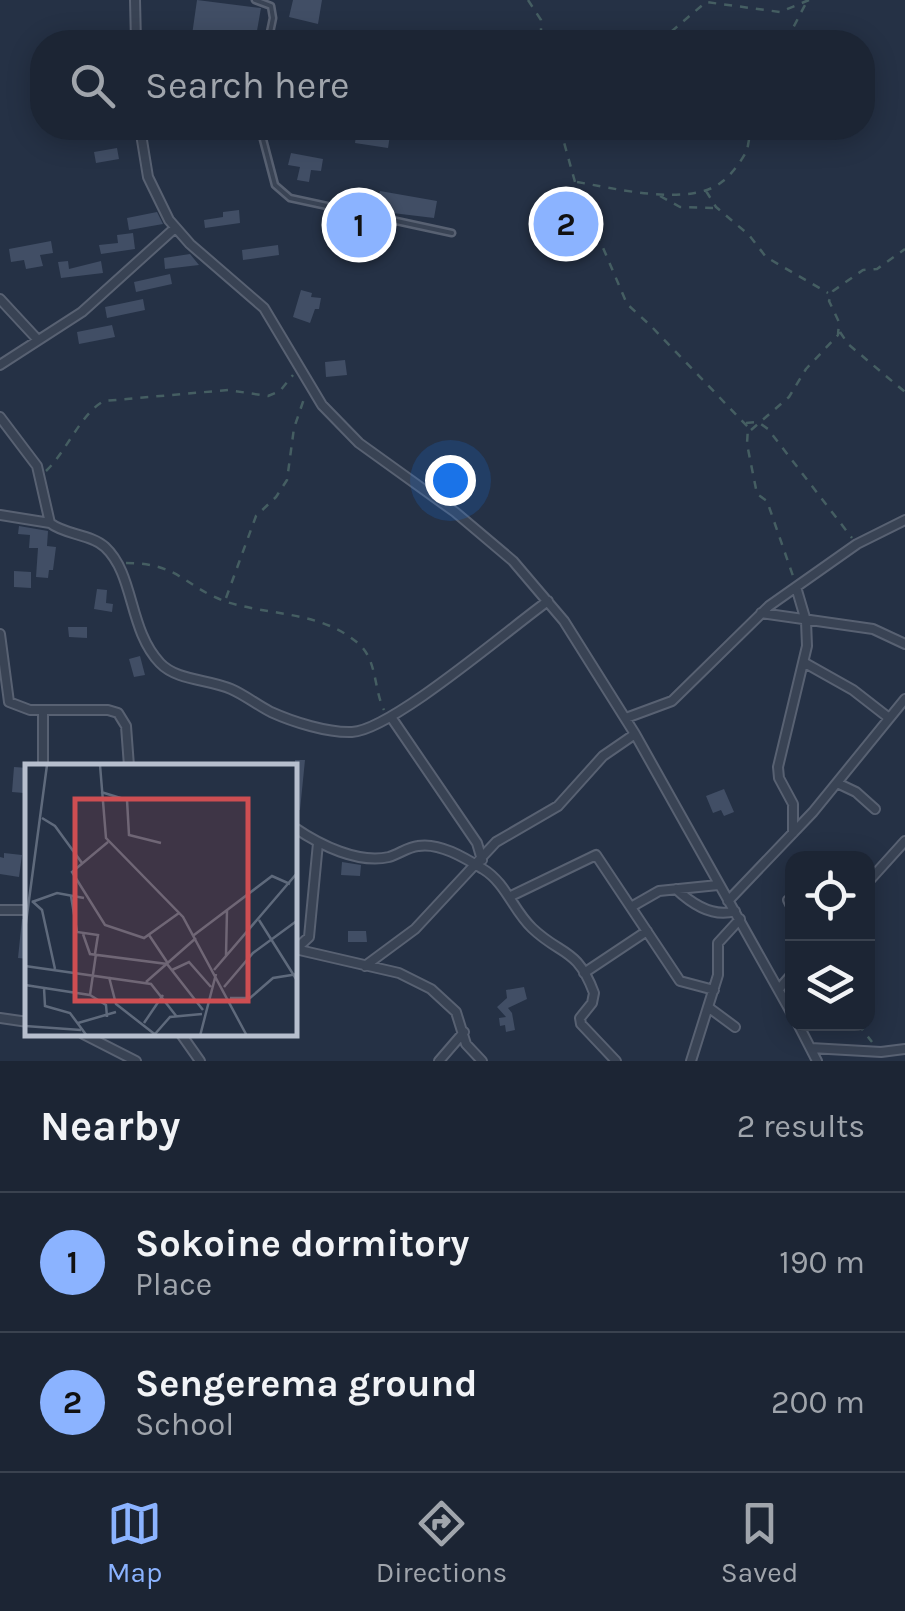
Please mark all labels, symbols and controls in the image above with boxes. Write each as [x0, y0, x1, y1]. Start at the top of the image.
search box [30, 30, 875, 140]
icon: search [65, 58, 120, 113]
text: Search here [145, 63, 349, 108]
pin: 2 [534, 186, 598, 262]
pin: 1 [326, 188, 392, 262]
your location [425, 455, 476, 506]
inset map [25, 764, 298, 1036]
map controls [785, 851, 875, 1031]
button: locate [785, 851, 875, 941]
button: layers [785, 941, 875, 1031]
text: Nearby [40, 1101, 180, 1151]
text: 2 results [737, 1108, 865, 1145]
text: Sokoine dormitory [135, 1221, 469, 1266]
text: 1 [67, 1244, 78, 1281]
text: 190 m [779, 1244, 865, 1281]
text: Place [135, 1266, 212, 1303]
text: Sengerema ground [135, 1361, 478, 1406]
text: 2 [63, 1384, 82, 1421]
text: 200 m [771, 1384, 865, 1421]
text: School [135, 1406, 234, 1443]
tab: Map [107, 1496, 162, 1589]
tab: Directions [376, 1496, 507, 1589]
tab: Saved [721, 1496, 798, 1589]

